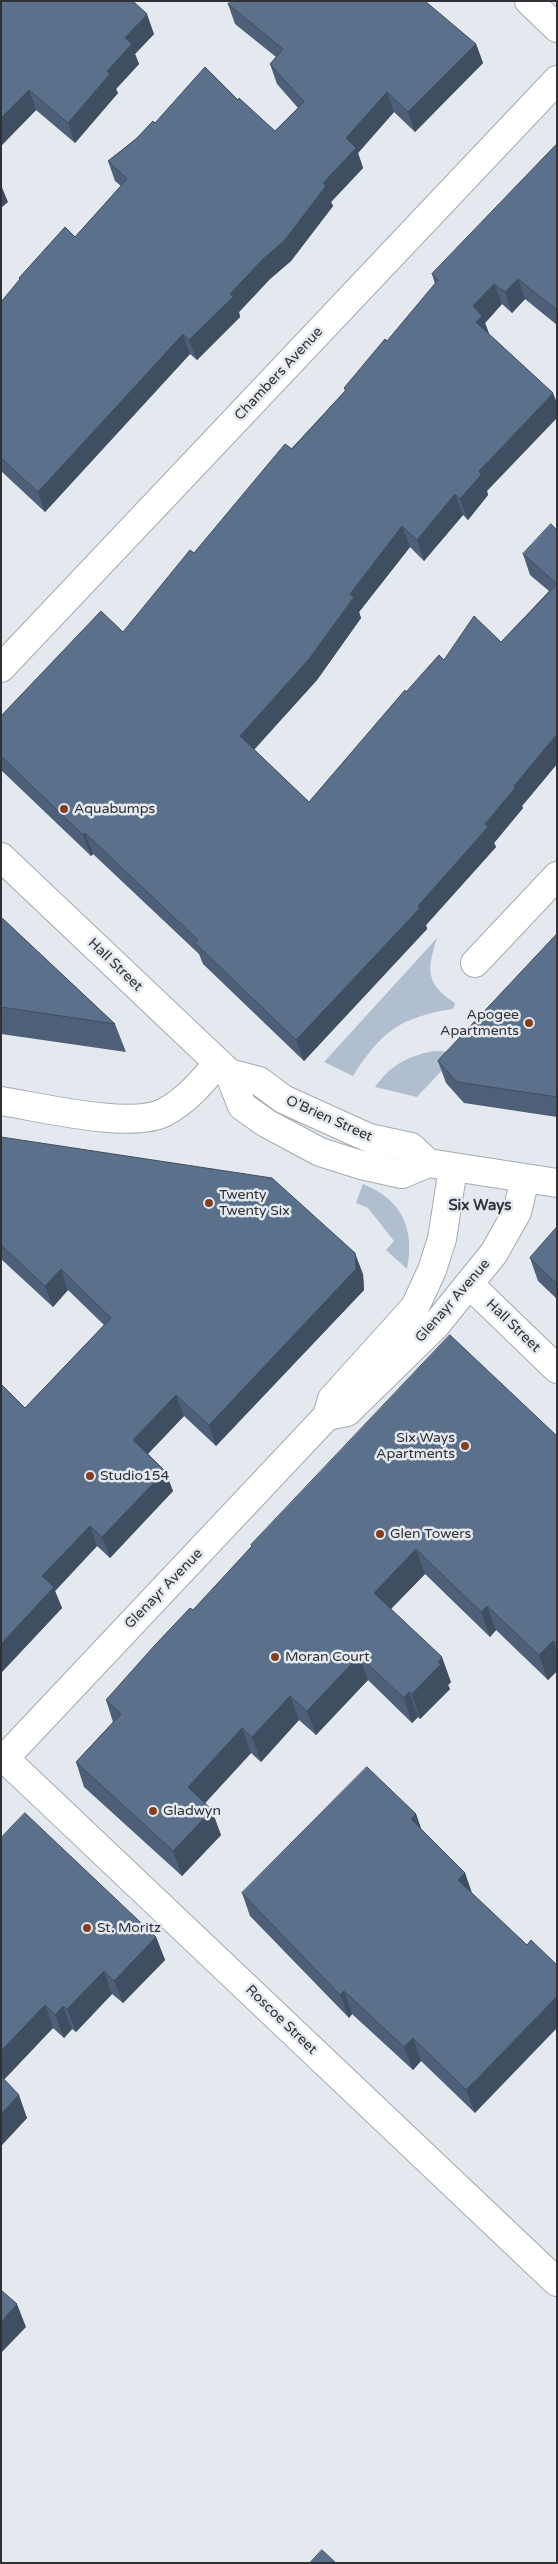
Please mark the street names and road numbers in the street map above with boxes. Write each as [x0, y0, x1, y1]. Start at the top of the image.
street label: Chambers Avenue [231, 324, 327, 424]
street label: Hall Street [84, 935, 146, 995]
street label: O'Brien Street [283, 1092, 375, 1146]
street label: Glenayr Avenue [412, 1256, 494, 1346]
street label: Hall Street [482, 1296, 544, 1356]
street label: Glenayr Avenue [122, 1545, 206, 1633]
street label: Roscoe Street [242, 1982, 320, 2058]

